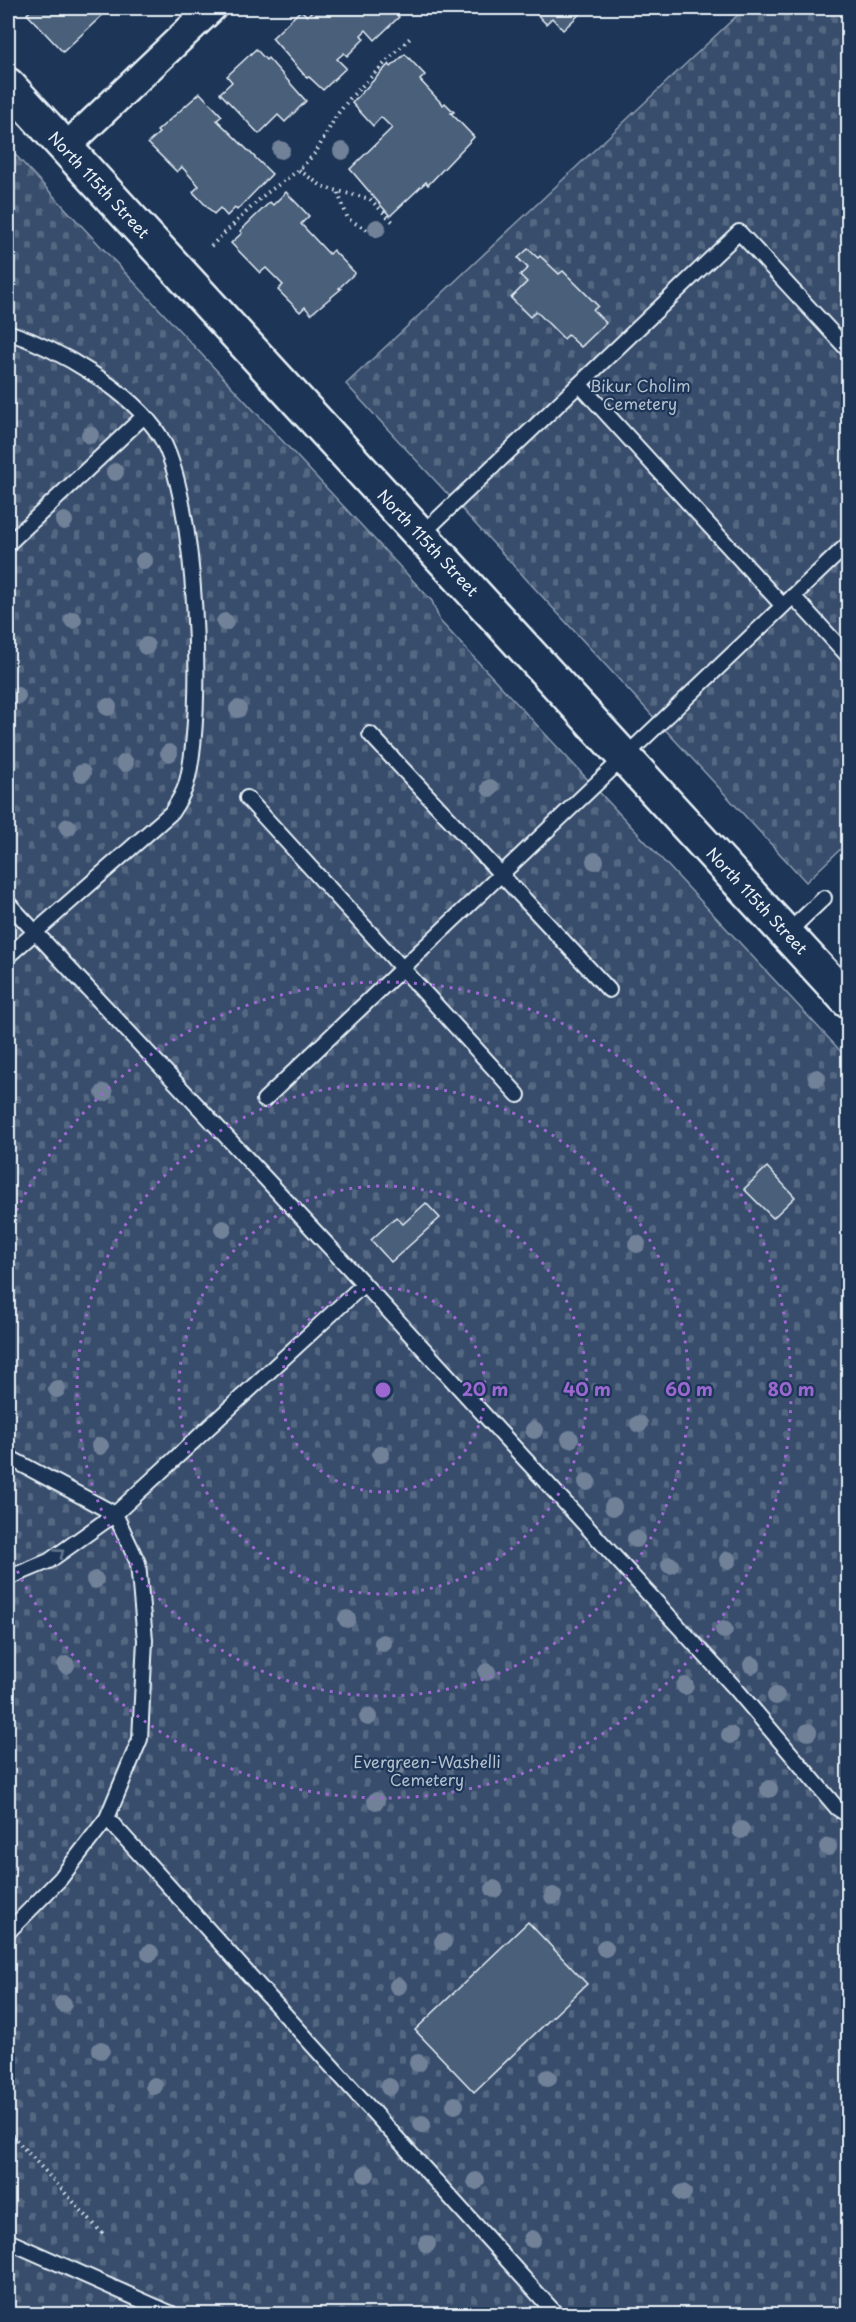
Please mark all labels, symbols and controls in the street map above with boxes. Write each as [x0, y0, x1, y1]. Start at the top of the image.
street label: North 115th Street [44, 125, 156, 244]
park label: Bikur Cholim Cemetery [589, 373, 691, 415]
street label: North 115th Street [373, 483, 485, 602]
street label: North 115th Street [702, 841, 814, 960]
text: 20 m [462, 1375, 508, 1402]
text: 40 m [563, 1375, 611, 1402]
text: 60 m [665, 1375, 713, 1402]
text: 80 m [767, 1375, 815, 1402]
centre of rings [373, 1380, 393, 1400]
one-way arrow [54, 1549, 65, 1560]
park label: Evergreen-Washelli Cemetery [353, 1749, 501, 1791]

